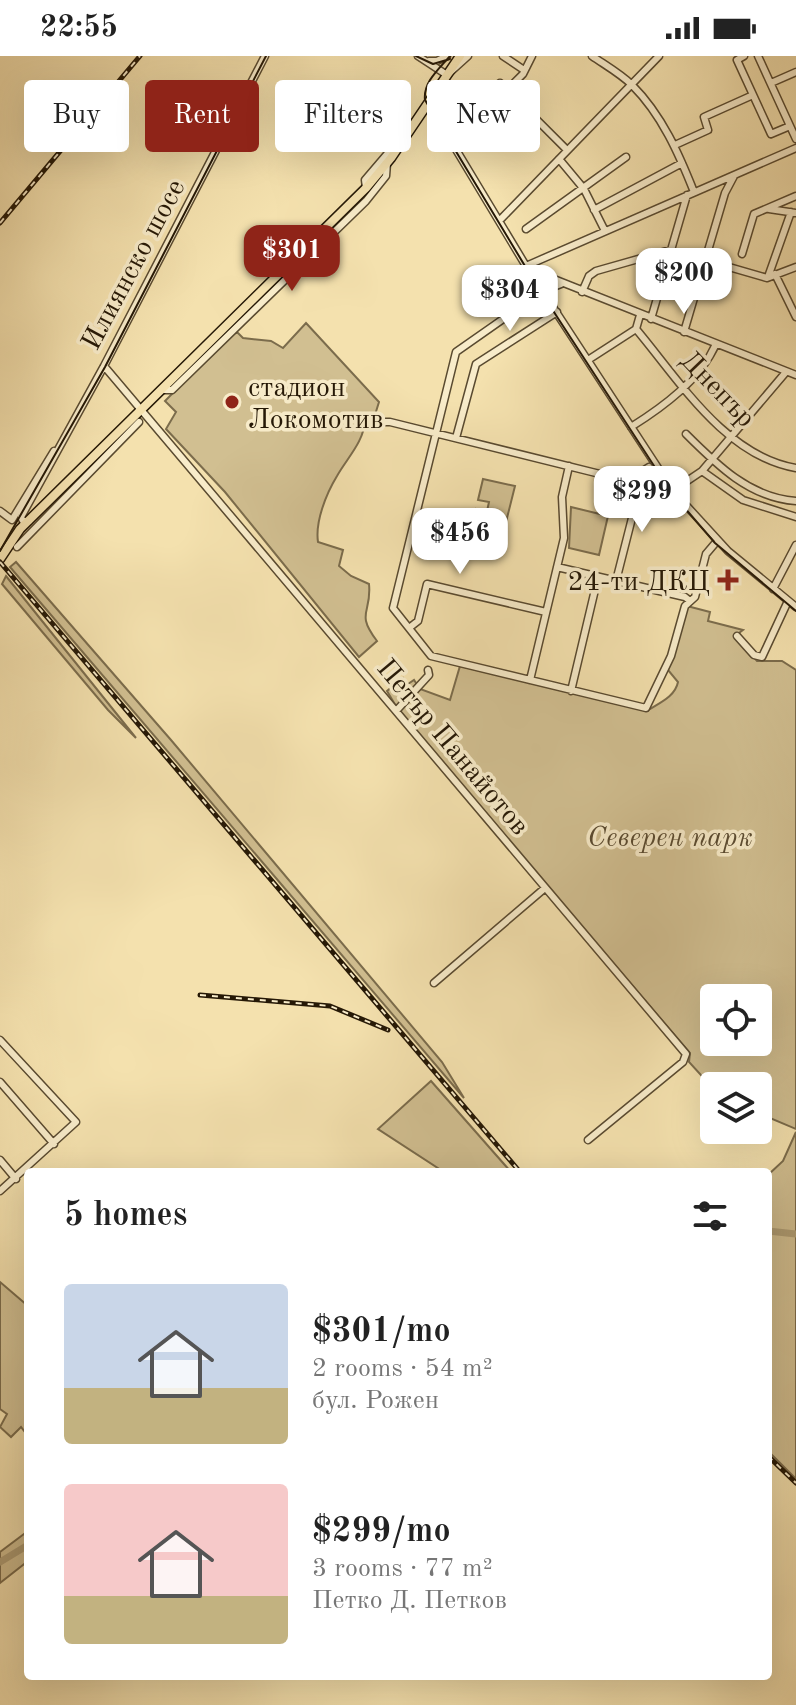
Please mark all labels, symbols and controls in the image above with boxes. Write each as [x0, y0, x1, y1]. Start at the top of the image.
text: 22:55 [40, 13, 118, 43]
chip: Buy [24, 80, 129, 152]
chip: Rent [145, 80, 259, 152]
chip: Filters [275, 80, 411, 152]
chip: New [427, 80, 540, 152]
street label: Илиянско шосе [78, 175, 191, 355]
pin: $301 [245, 225, 339, 293]
text: $301 [262, 238, 322, 264]
pin: $200 [637, 248, 731, 316]
text: $200 [654, 261, 714, 287]
pin: $304 [463, 265, 557, 333]
text: $304 [480, 278, 540, 304]
street label: Днепър [674, 347, 759, 434]
place label: стадион Локомотив [248, 375, 383, 435]
marker: стадион Локомотив [223, 393, 241, 411]
pin: $299 [595, 466, 689, 534]
text: $299 [612, 479, 672, 505]
pin: $456 [413, 508, 507, 576]
text: $456 [430, 521, 490, 547]
place label: 24-ти ДКЦ [568, 569, 710, 597]
marker: 24-ти ДКЦ [717, 569, 739, 591]
street label: Петър Панайотов [370, 655, 533, 841]
park label: Северен парк [587, 825, 753, 853]
map controls [700, 984, 772, 1144]
button: locate [700, 984, 772, 1056]
button: layers [700, 1072, 772, 1144]
icon: filters [688, 1194, 732, 1238]
text: 5 homes [64, 1199, 187, 1233]
text: $301/mo [312, 1315, 451, 1349]
icon: home [128, 1316, 224, 1412]
text: 2 rooms · 54 m² [312, 1356, 493, 1382]
text: бул. Рожен [312, 1388, 439, 1414]
text: $299/mo [312, 1515, 451, 1549]
icon: home [128, 1516, 224, 1612]
text: 3 rooms · 77 m² [312, 1556, 493, 1582]
text: Петко Д. Петков [312, 1588, 507, 1614]

